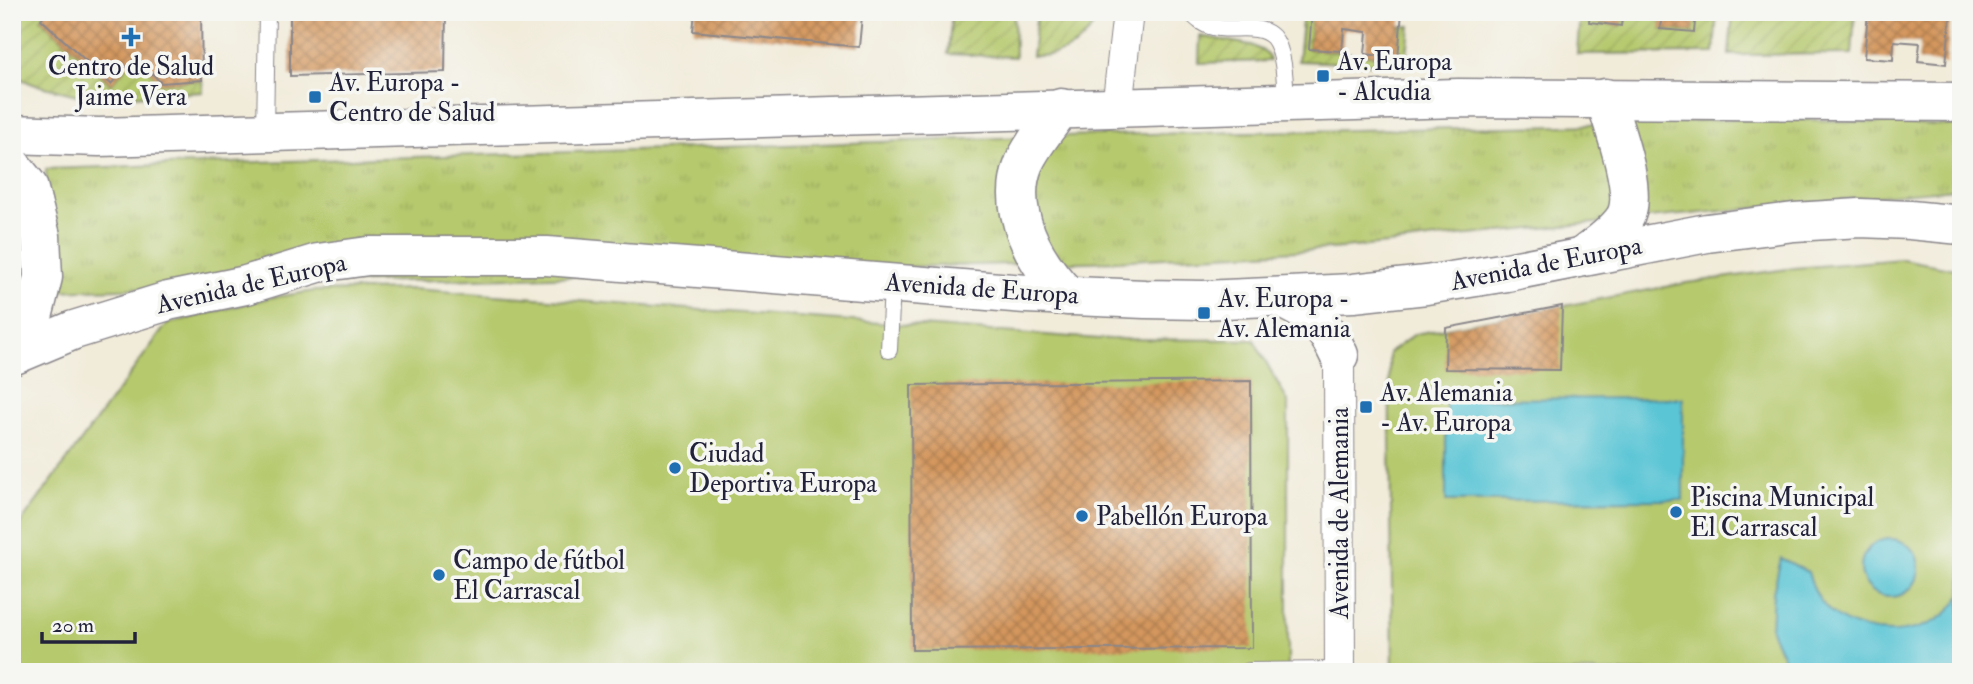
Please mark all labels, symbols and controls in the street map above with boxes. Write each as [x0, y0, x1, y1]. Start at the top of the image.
marker: Centro de Salud Jaime Vera [121, 27, 141, 47]
place label: Av. Europa - Alcudia [1336, 46, 1452, 108]
place label: Centro de Salud Jaime Vera [48, 51, 214, 113]
place label: Av. Europa - Centro de Salud [328, 67, 495, 129]
marker: Av. Europa - Alcudia [1315, 68, 1331, 84]
marker: Av. Europa - Centro de Salud [307, 89, 323, 105]
street label: Avenida de Europa [1447, 230, 1645, 299]
street label: Avenida de Europa [152, 246, 350, 323]
street label: Avenida de Europa [883, 266, 1080, 313]
place label: Av. Europa - Av. Alemania [1217, 283, 1351, 345]
marker: Av. Europa - Av. Alemania [1196, 305, 1212, 321]
place label: Av. Alemania - Av. Europa [1379, 377, 1513, 440]
marker: Av. Alemania - Av. Europa [1358, 399, 1374, 415]
street label: Avenida de Alemania [1324, 407, 1356, 620]
place label: Ciudad Deportiva Europa [689, 438, 877, 501]
marker: Ciudad Deportiva Europa [667, 460, 683, 476]
place label: Piscina Municipal El Carrascal [1690, 482, 1874, 544]
place label: Pabellón Europa [1096, 501, 1268, 534]
marker: Piscina Municipal El Carrascal [1668, 504, 1684, 520]
marker: Pabellón Europa [1074, 508, 1090, 524]
place label: Campo de fútbol El Carrascal [453, 545, 625, 607]
marker: Campo de fútbol El Carrascal [431, 567, 447, 583]
scale bar [42, 600, 135, 644]
text: 20 m [52, 612, 94, 639]

